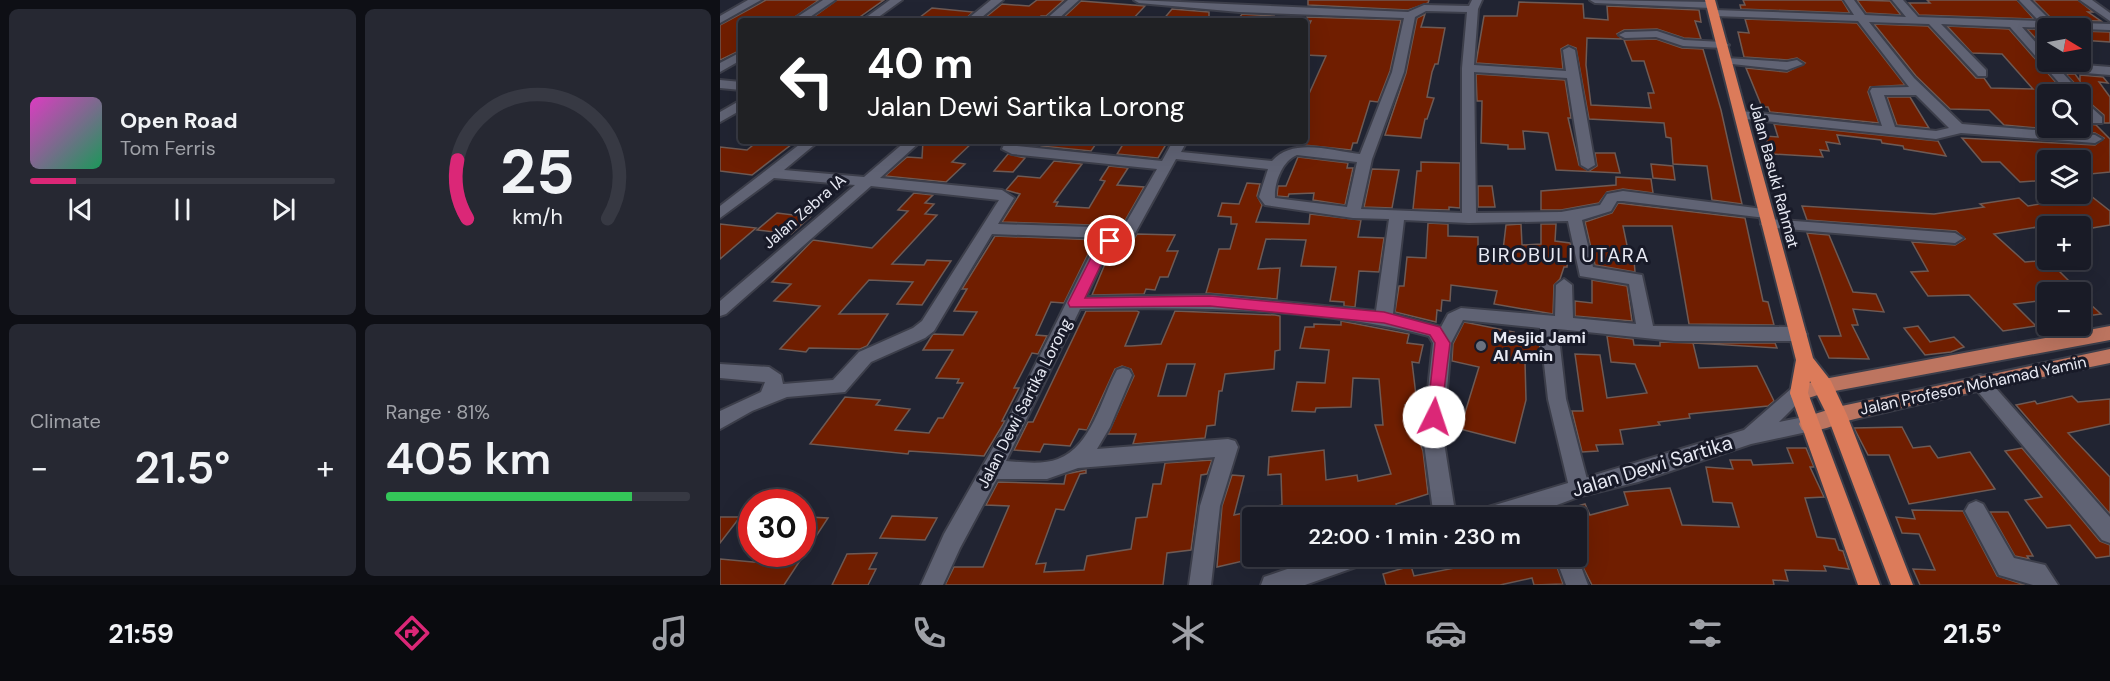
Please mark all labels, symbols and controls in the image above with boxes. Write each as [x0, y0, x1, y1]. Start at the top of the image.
north arrow [2037, 18, 2091, 72]
map controls [2037, 18, 2091, 336]
text: 40 m [867, 36, 973, 91]
icon: left [768, 42, 846, 120]
button: search [2037, 84, 2091, 138]
text: Jalan Dewi Sartika Lorong [867, 89, 1185, 124]
street label: Jalan Basuki Rahmat [1745, 100, 1804, 250]
text: Open Road [120, 106, 238, 135]
text: 25 [500, 131, 575, 212]
text: Tom Ferris [120, 135, 216, 161]
button: layers [2037, 150, 2091, 204]
street label: Jalan Zebra IA [758, 169, 851, 253]
icon: previous [64, 193, 97, 226]
icon: pause [166, 193, 199, 226]
icon: next [267, 193, 300, 226]
text: km/h [512, 203, 563, 231]
pin [1084, 215, 1135, 266]
button: + [2037, 216, 2091, 270]
icon: arrive [1093, 224, 1126, 257]
district label: BIROBULI UTARA [1478, 242, 1650, 268]
button: − [2037, 282, 2091, 336]
street label: Jalan Dewi Sartika Lorong [972, 315, 1077, 492]
place label: Mesjid Jami Al Amin [1493, 327, 1586, 366]
marker: Mesjid Jami Al Amin [1474, 339, 1488, 353]
street label: Jalan Profesor Mohamad Yamin [1858, 351, 2088, 420]
position arrow [1402, 385, 1466, 449]
text: Range · 81% [386, 399, 490, 425]
text: Climate [30, 408, 101, 434]
text: 405 km [386, 429, 551, 488]
street label: Jalan Dewi Sartika [1569, 429, 1735, 503]
text: 21.5° [134, 438, 230, 497]
text: − [30, 446, 48, 489]
text: + [316, 446, 335, 489]
speed limit sign: 30 [738, 489, 816, 567]
text: 22:00 · 1 min · 230 m [1308, 522, 1521, 551]
icon: directions [391, 612, 433, 654]
icon: music [649, 612, 691, 654]
icon: phone [908, 612, 950, 654]
icon: climate [1167, 612, 1209, 654]
icon: car [1425, 612, 1467, 654]
icon: filters [1684, 612, 1726, 654]
text: 21:59 [108, 616, 174, 651]
text: 21.5° [1943, 616, 2002, 651]

